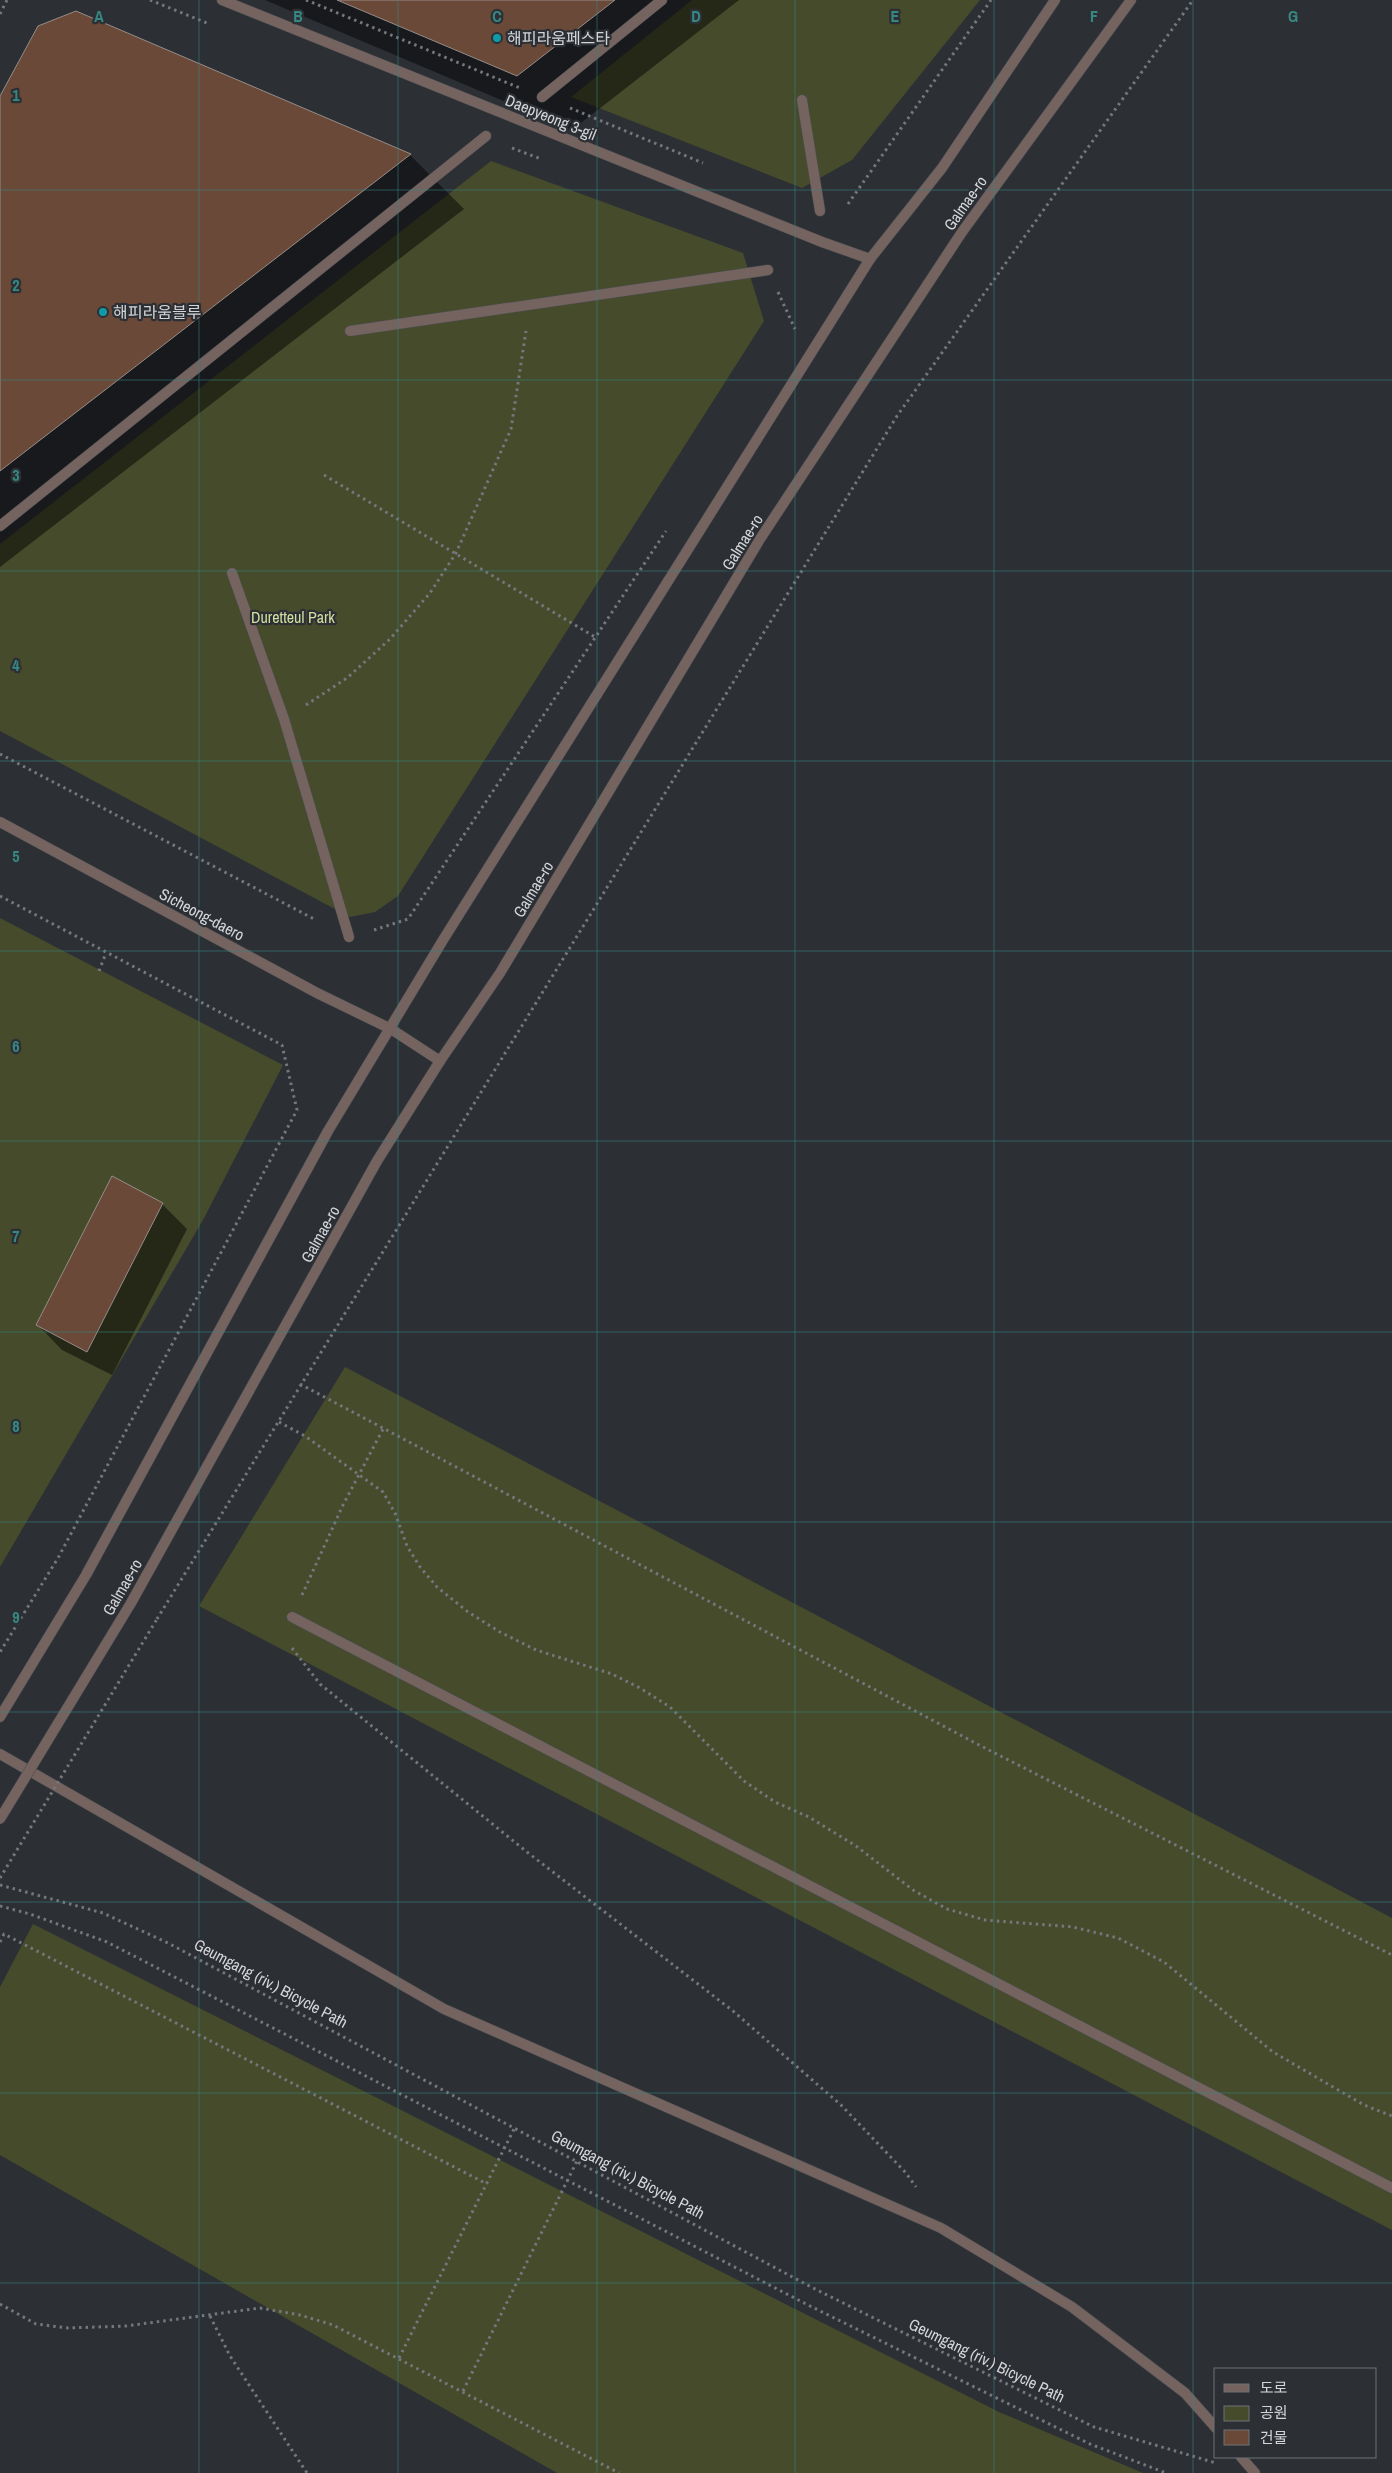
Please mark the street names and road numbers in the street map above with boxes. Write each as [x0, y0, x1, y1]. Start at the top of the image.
street label: Daepyeong 3-gil [502, 89, 600, 145]
street label: Galmae-ro [938, 171, 992, 235]
street label: Galmae-ro [716, 510, 768, 574]
street label: Galmae-ro [508, 857, 558, 921]
street label: Sicheong-daero [156, 882, 248, 946]
street label: Galmae-ro [295, 1202, 345, 1266]
street label: Galmae-ro [97, 1555, 147, 1619]
street label: Geumgang (riv.) Bicycle Path [190, 1933, 352, 2033]
street label: Geumgang (riv.) Bicycle Path [547, 2124, 709, 2224]
street label: Geumgang (riv.) Bicycle Path [905, 2313, 1069, 2407]

